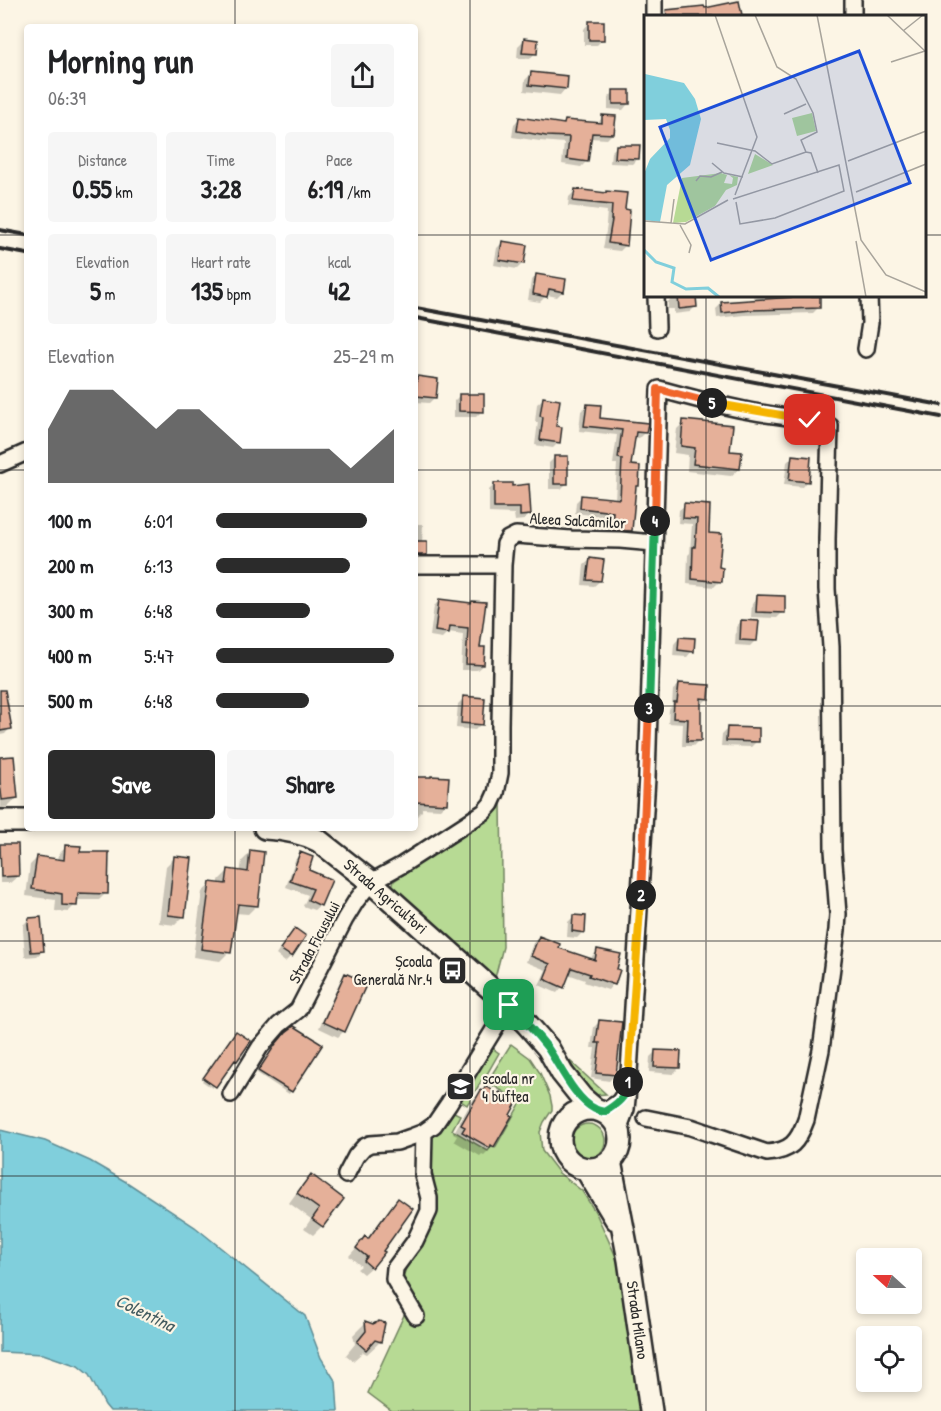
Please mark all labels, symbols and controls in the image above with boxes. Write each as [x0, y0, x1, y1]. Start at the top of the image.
inset map [644, 15, 926, 297]
text: Morning run [48, 39, 194, 83]
button: share [331, 44, 394, 107]
text: 06:39 [48, 84, 86, 111]
text: Distance [78, 149, 127, 171]
text: Time [207, 149, 235, 171]
text: Pace [326, 149, 353, 171]
text: 0.55 [72, 171, 112, 206]
text: 3:28 [200, 171, 242, 206]
text: 6:19 [308, 171, 343, 206]
text: km [112, 181, 133, 203]
text: /km [343, 181, 371, 203]
text: Elevation [76, 251, 129, 273]
text: Heart rate [191, 251, 251, 273]
text: kcal [328, 251, 351, 273]
text: 5 [90, 273, 101, 308]
text: 135 [191, 273, 223, 308]
text: 42 [328, 273, 350, 308]
text: m [101, 283, 115, 305]
text: bpm [223, 283, 251, 305]
text: Elevation [48, 342, 114, 369]
text: 25–29 m [333, 342, 394, 369]
pin: 5 [697, 388, 727, 418]
text: 5 [709, 392, 715, 414]
pin [784, 394, 835, 445]
icon: check [793, 403, 826, 436]
street label: Aleea Salcâmilor [529, 506, 627, 534]
pin: 4 [640, 506, 670, 536]
text: 100 m [48, 507, 91, 534]
text: 6:01 [144, 507, 173, 534]
text: 4 [652, 510, 658, 532]
text: 200 m [48, 552, 93, 579]
text: 6:13 [144, 552, 173, 579]
text: 300 m [48, 597, 93, 624]
text: 6:48 [144, 597, 173, 624]
text: 400 m [48, 642, 92, 669]
text: 5:47 [144, 642, 175, 669]
text: 500 m [48, 687, 93, 714]
text: 6:48 [144, 687, 173, 714]
pin: 3 [634, 693, 664, 723]
text: 3 [645, 697, 653, 719]
button: Save [48, 750, 215, 819]
button: Share [227, 750, 394, 819]
street label: Strada Agricultori [339, 853, 433, 939]
pin: 2 [626, 880, 656, 910]
text: 2 [637, 884, 645, 906]
street label: Strada Ficusului [283, 897, 345, 987]
place label: Școala Generală Nr.4 [354, 950, 432, 990]
bus stop icon: Școala Generală Nr.4 [437, 954, 469, 986]
pin [483, 979, 534, 1030]
icon: arrive [492, 988, 525, 1021]
place label: scoala nr 4 buftea [482, 1067, 535, 1107]
pin: 1 [613, 1067, 643, 1097]
school or university icon: scoala nr 4 buftea [445, 1071, 477, 1103]
text: 1 [625, 1071, 631, 1093]
north arrow [856, 1248, 922, 1314]
map controls [856, 1248, 922, 1392]
street label: Strada Milano [622, 1279, 654, 1361]
water label: Colentina [112, 1288, 181, 1338]
button: locate [856, 1326, 922, 1392]

